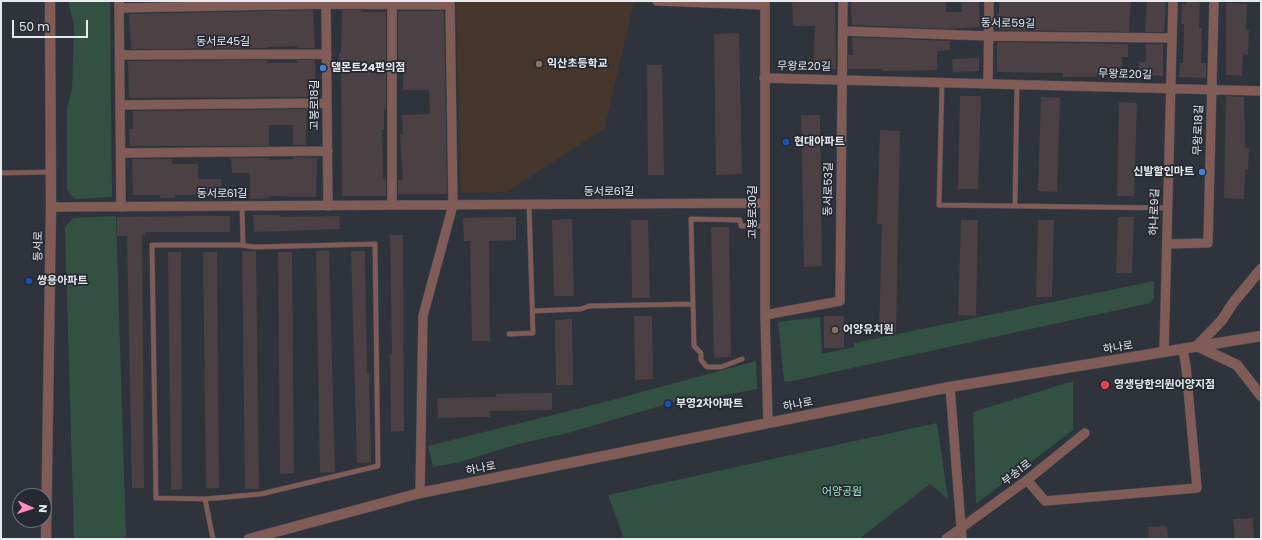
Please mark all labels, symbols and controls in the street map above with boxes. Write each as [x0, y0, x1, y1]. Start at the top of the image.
scale bar [14, 12, 90, 38]
street label: 동서로59길 [981, 17, 1035, 31]
text: 50 m [19, 18, 50, 35]
street label: 동서로45길 [196, 35, 250, 49]
place label: 익산초등학교 [547, 57, 608, 71]
marker: 익산초등학교 [534, 59, 544, 69]
street label: 무왕로20길 [777, 60, 831, 74]
place label: 델몬트24편의점 [331, 61, 405, 75]
marker: 델몬트24편의점 [318, 63, 328, 73]
street label: 무왕로20길 [1098, 67, 1152, 83]
street label: 고봉로18길 [308, 80, 322, 130]
street label: 무왕로18길 [1192, 104, 1206, 156]
place label: 현대아파트 [794, 135, 845, 149]
marker: 현대아파트 [781, 137, 791, 147]
street label: 동서로53길 [822, 162, 836, 216]
place label: 신발할인마트 [1133, 165, 1194, 179]
marker: 신발할인마트 [1197, 167, 1207, 177]
street label: 동서로61길 [584, 185, 634, 199]
street label: 고봉로30길 [746, 185, 760, 239]
street label: 동서로61길 [197, 187, 247, 201]
street label: 하나로9길 [1148, 188, 1162, 236]
street label: 동서로 [32, 231, 46, 261]
place label: 쌍용아파트 [37, 274, 88, 288]
marker: 쌍용아파트 [24, 276, 34, 286]
place label: 어양유치원 [843, 323, 894, 337]
marker: 어양유치원 [830, 325, 840, 335]
street label: 하나로 [1102, 339, 1134, 357]
place label: 영생당한의원어양지점 [1114, 378, 1215, 392]
marker: 영생당한의원어양지점 [1099, 379, 1111, 391]
street label: 하나로 [782, 396, 814, 414]
place label: 부영2차아파트 [676, 397, 743, 411]
marker: 부영2차아파트 [663, 399, 673, 409]
street label: 부송1로 [999, 458, 1035, 488]
street label: 하나로 [465, 460, 497, 478]
park label: 어양공원 [822, 485, 862, 499]
north arrow [12, 488, 52, 528]
text: N [35, 504, 51, 513]

